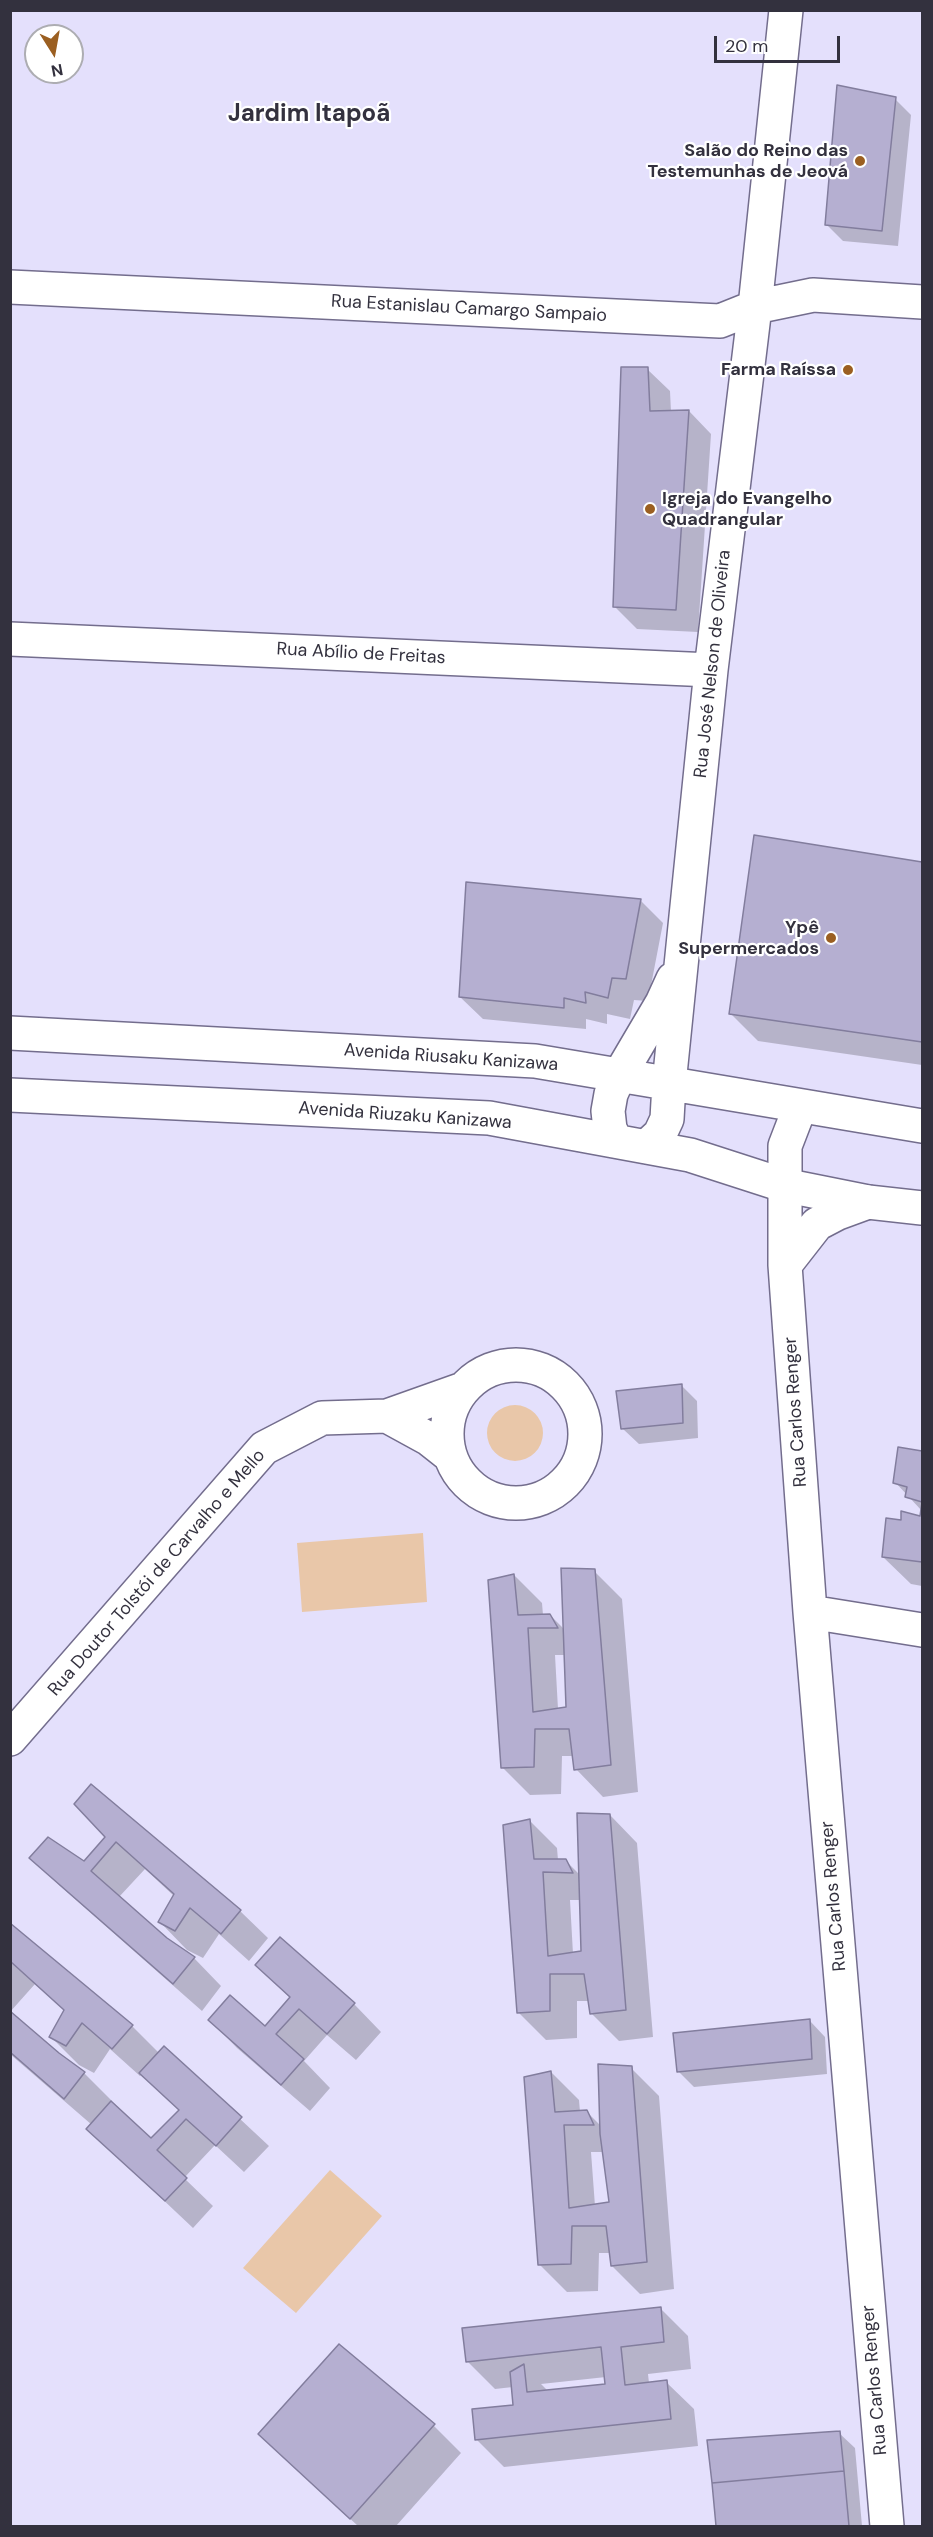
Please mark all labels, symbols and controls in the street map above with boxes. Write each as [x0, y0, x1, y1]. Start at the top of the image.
north arrow [24, 24, 84, 84]
scale bar [717, 24, 843, 62]
text: 20 m [725, 34, 768, 58]
text: N [49, 59, 65, 82]
district label: Jardim Itapoã [228, 101, 390, 129]
place label: Salão do Reino das Testemunhas de Jeová [648, 140, 848, 182]
marker: Salão do Reino das Testemunhas de Jeová [853, 154, 867, 168]
street label: Rua Estanislau Camargo Sampaio [330, 291, 608, 327]
place label: Farma Raíssa [721, 359, 836, 381]
marker: Farma Raíssa [841, 363, 855, 377]
place label: Igreja do Evangelho Quadrangular [662, 488, 832, 530]
marker: Igreja do Evangelho Quadrangular [643, 502, 657, 516]
street label: Rua José Nelson de Oliveira [690, 549, 736, 779]
street label: Rua Abílio de Freitas [276, 639, 446, 669]
place label: Ypê Supermercados [678, 917, 819, 960]
marker: Ypê Supermercados [824, 931, 838, 945]
street label: Avenida Riusaku Kanizawa [343, 1040, 559, 1076]
street label: Avenida Riuzaku Kanizawa [298, 1098, 512, 1134]
street label: Rua Carlos Renger [780, 1336, 812, 1488]
street label: Rua Doutor Tolstói de Carvalho e Mello [44, 1445, 270, 1701]
street label: Rua Carlos Renger [817, 1820, 851, 1972]
street label: Rua Carlos Renger [858, 2304, 892, 2456]

